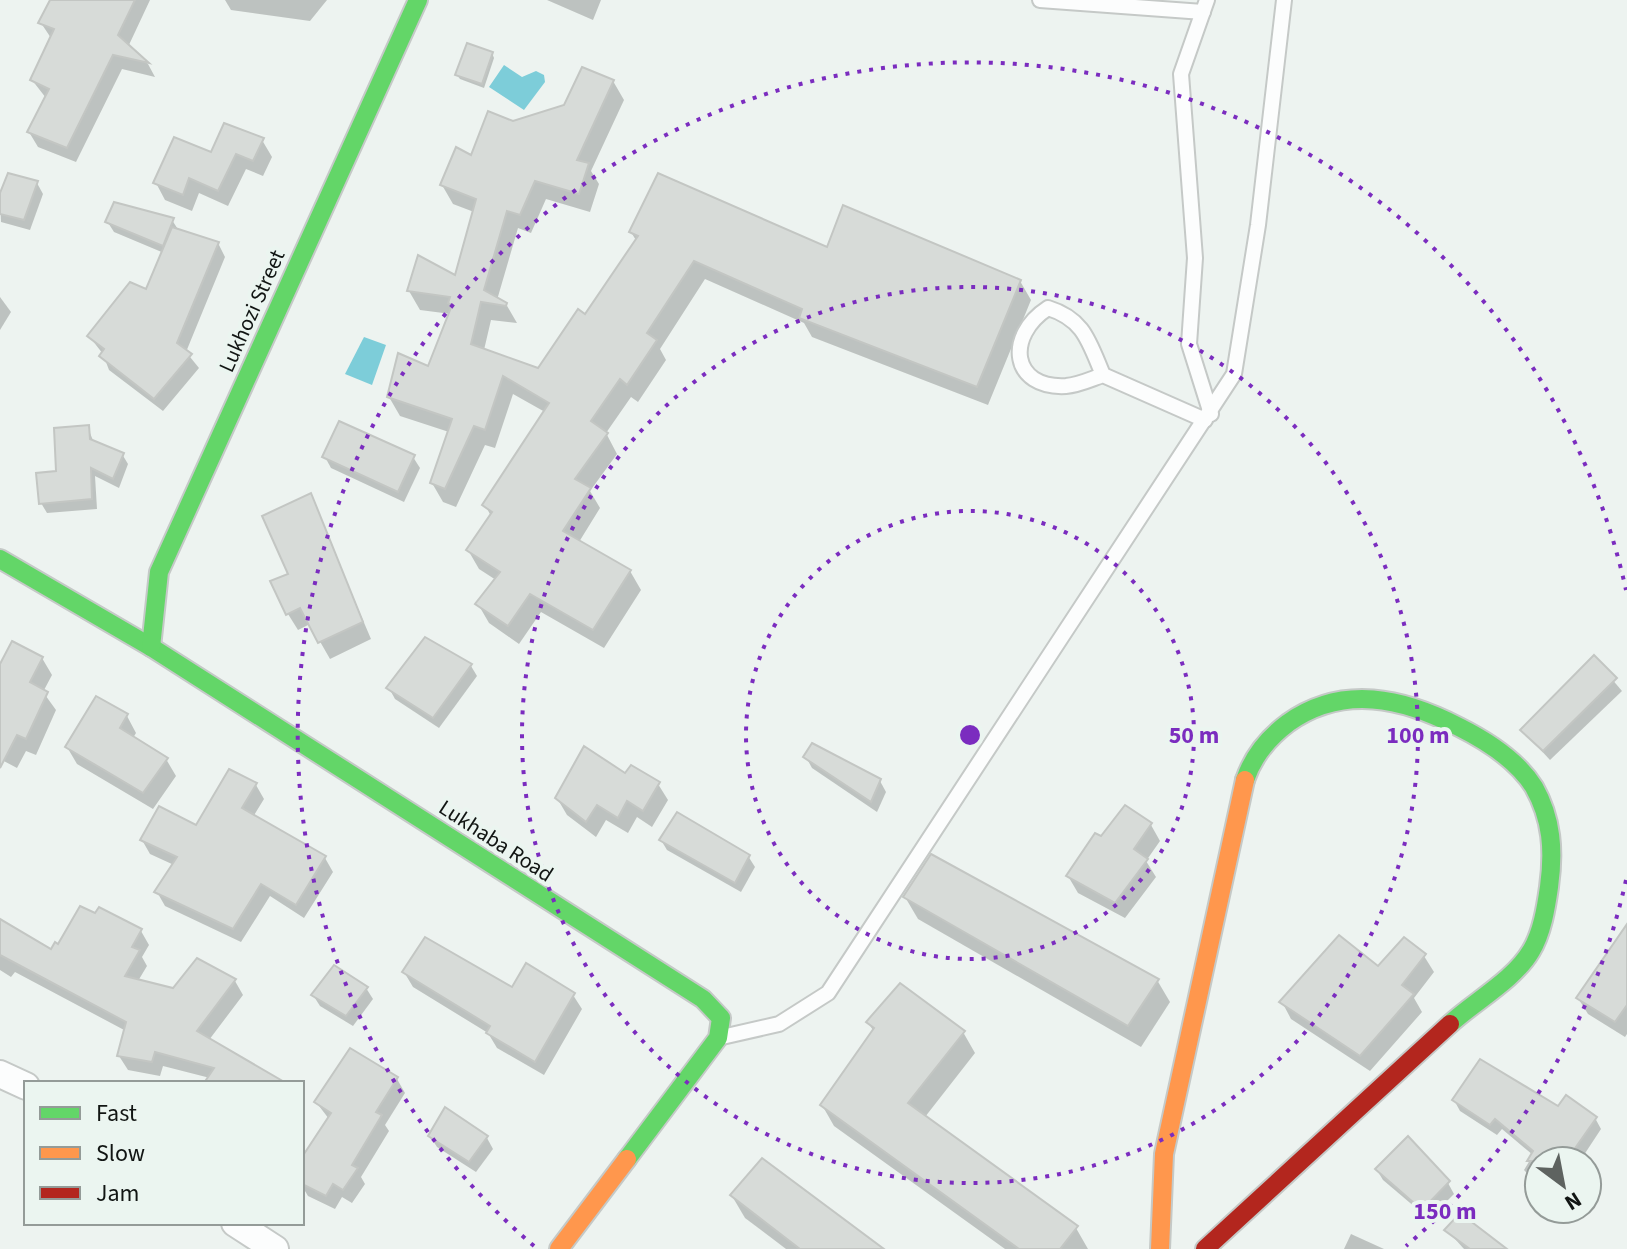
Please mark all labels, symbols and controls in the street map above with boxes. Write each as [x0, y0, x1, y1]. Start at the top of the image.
street label: Lukhozi Street [211, 244, 294, 378]
text: 50 m [1169, 718, 1219, 753]
text: 100 m [1386, 718, 1450, 753]
centre of rings [956, 721, 984, 749]
street label: Lukhaba Road [432, 792, 560, 890]
legend [24, 1081, 304, 1225]
text: Fast [96, 1096, 137, 1131]
text: Slow [96, 1136, 145, 1171]
north arrow [1523, 1145, 1603, 1225]
text: Jam [96, 1176, 140, 1211]
text: N [1558, 1184, 1588, 1219]
text: 150 m [1413, 1194, 1477, 1229]

